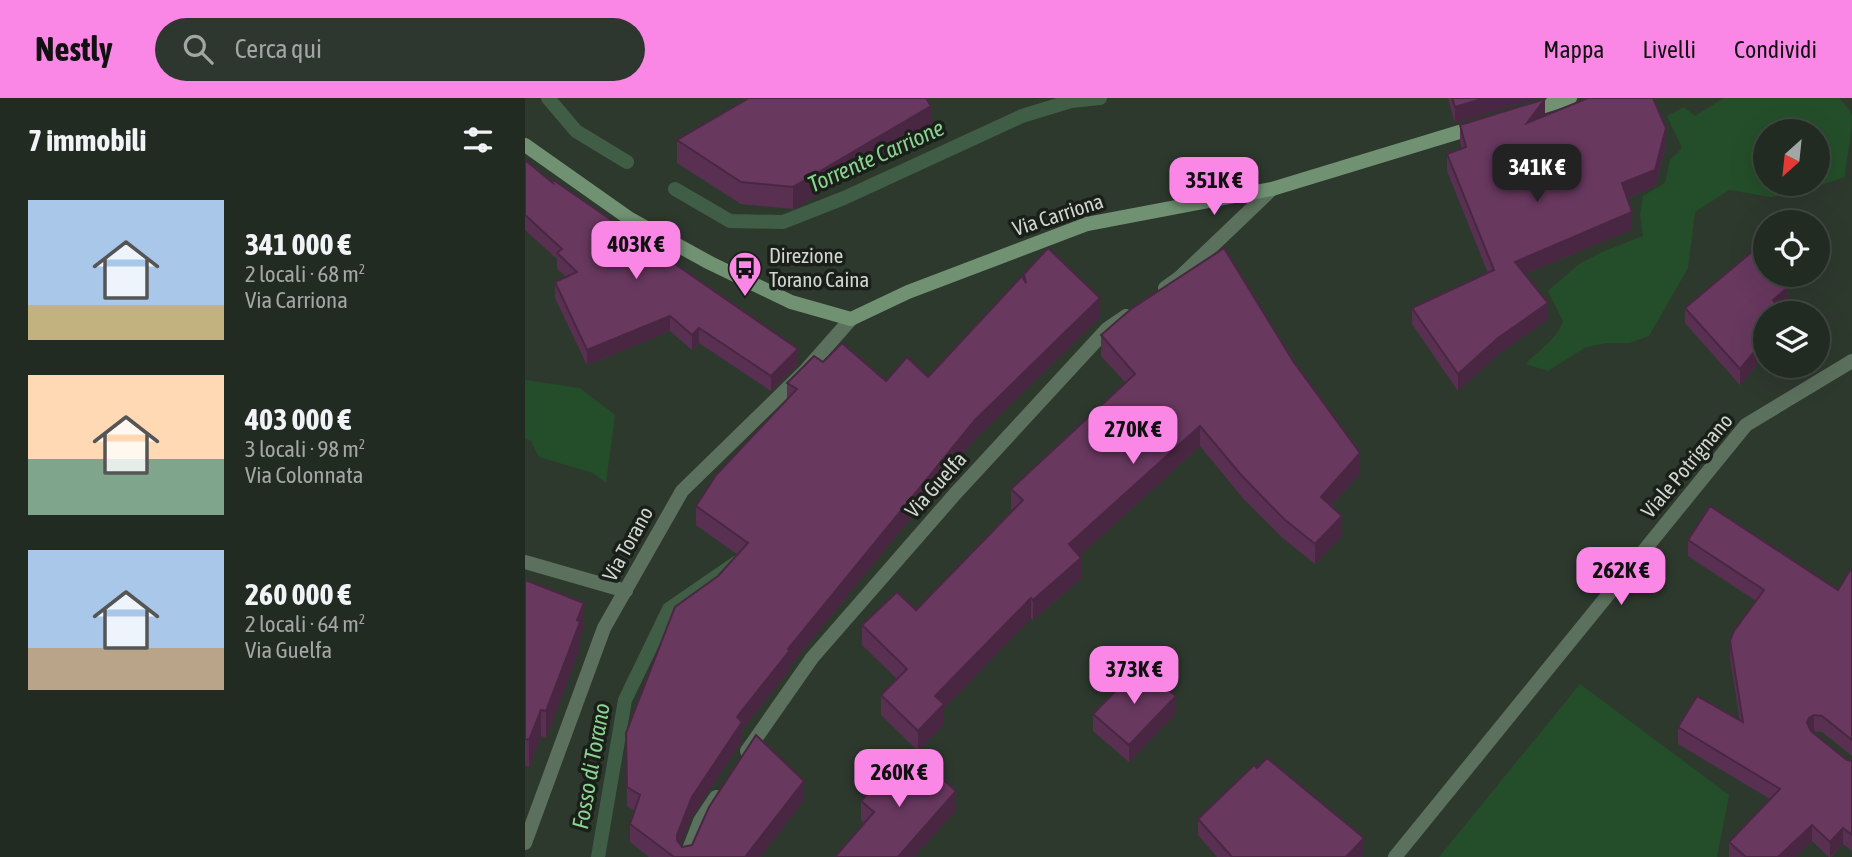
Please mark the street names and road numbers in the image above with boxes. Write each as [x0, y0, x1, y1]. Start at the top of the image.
street label: Via Carriona [1009, 188, 1106, 240]
street label: Viale Potrignano [1636, 408, 1737, 522]
street label: Via Guelfa [900, 447, 971, 522]
street label: Via Torano [597, 502, 657, 585]

